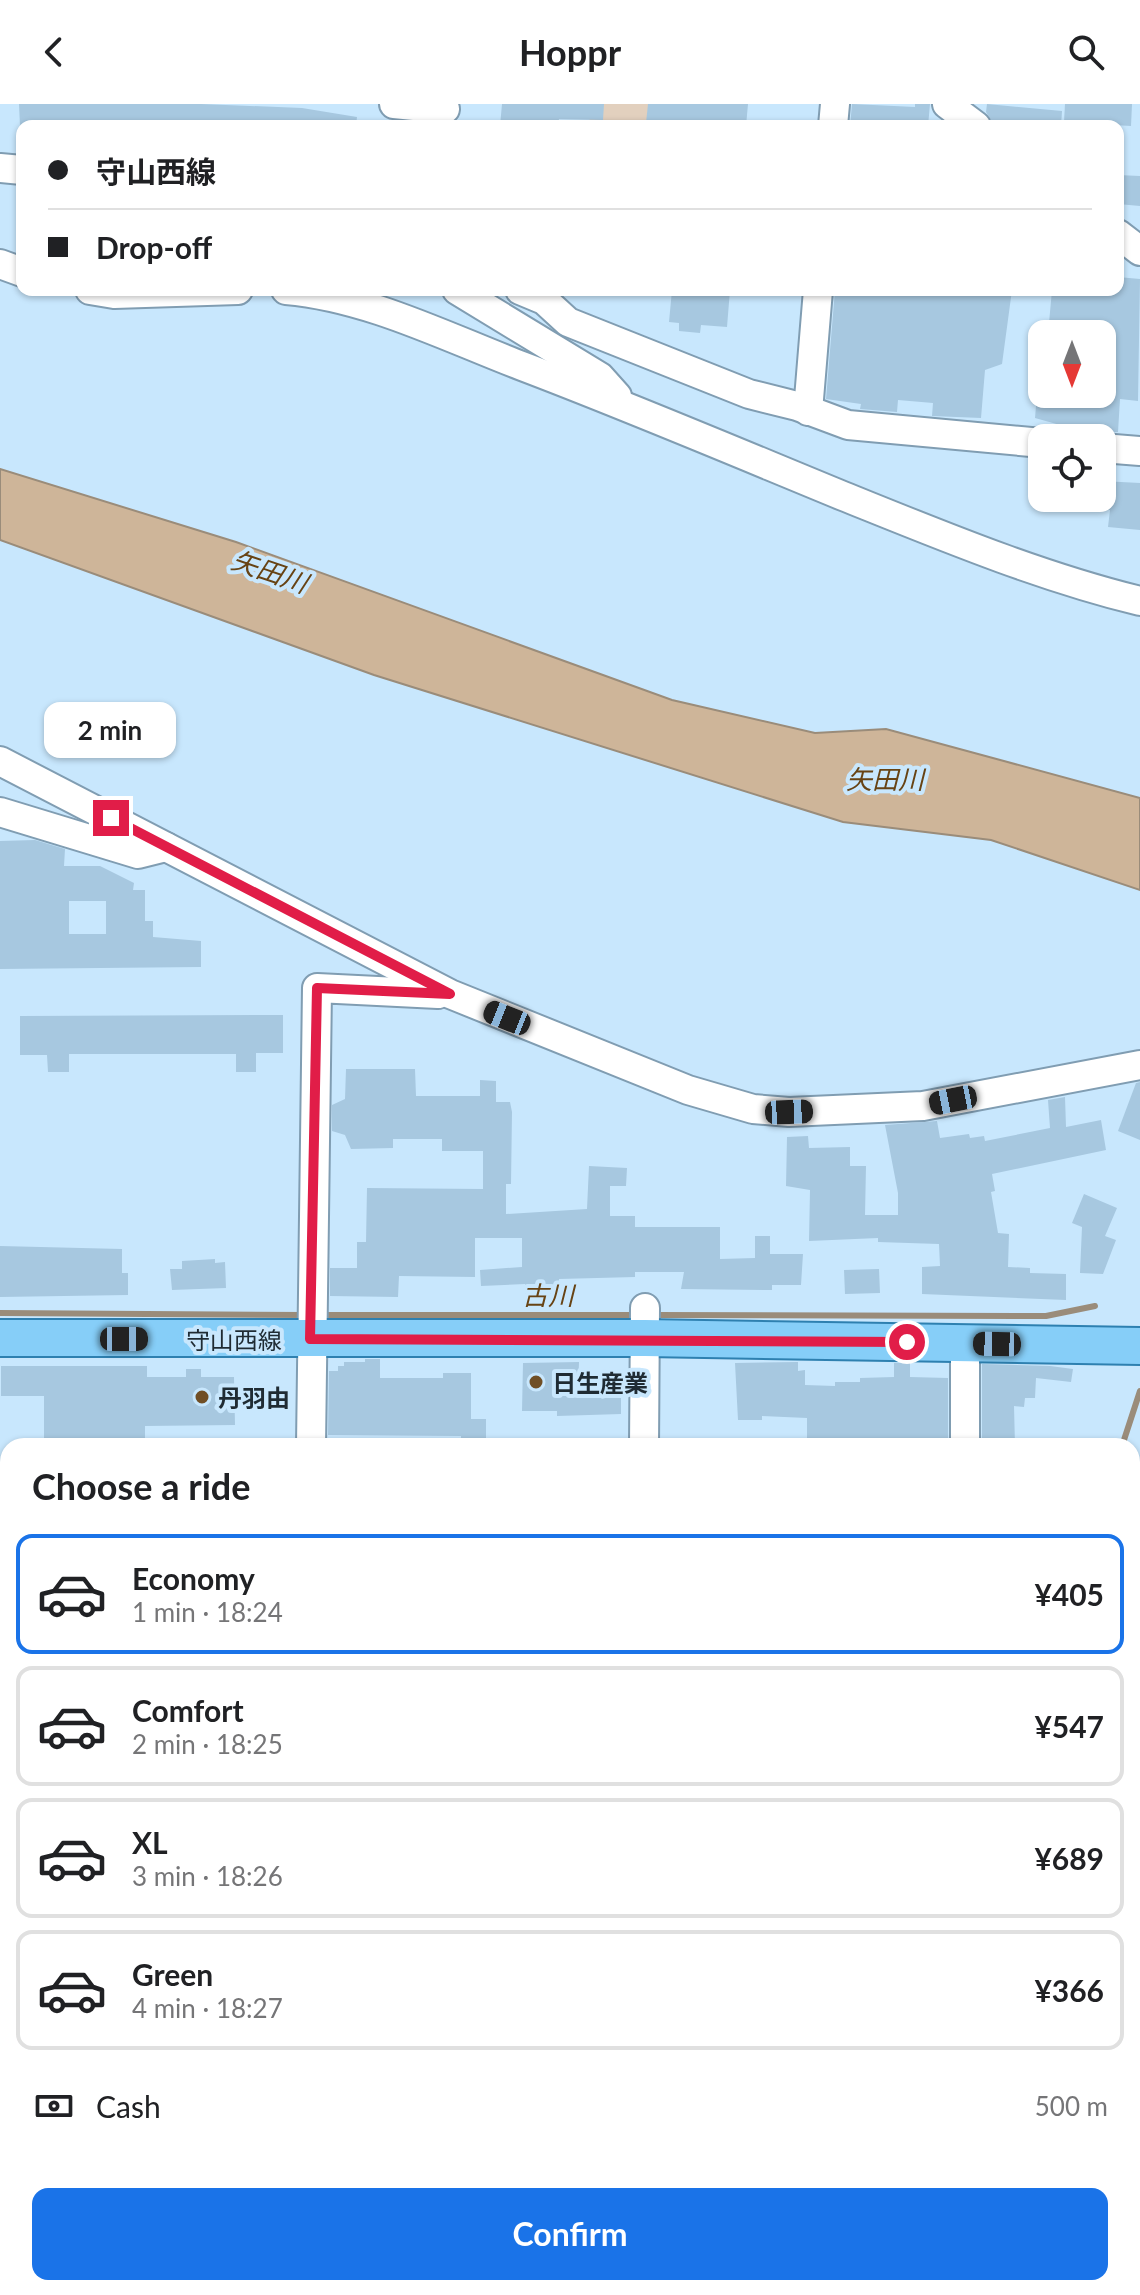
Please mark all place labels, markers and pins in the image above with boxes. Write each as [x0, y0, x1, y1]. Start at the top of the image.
place label: 日生産業 [552, 1368, 648, 1397]
marker: 日生産業 [527, 1373, 545, 1391]
place label: 丹羽由 [218, 1383, 290, 1412]
marker: 丹羽由 [193, 1388, 211, 1406]

